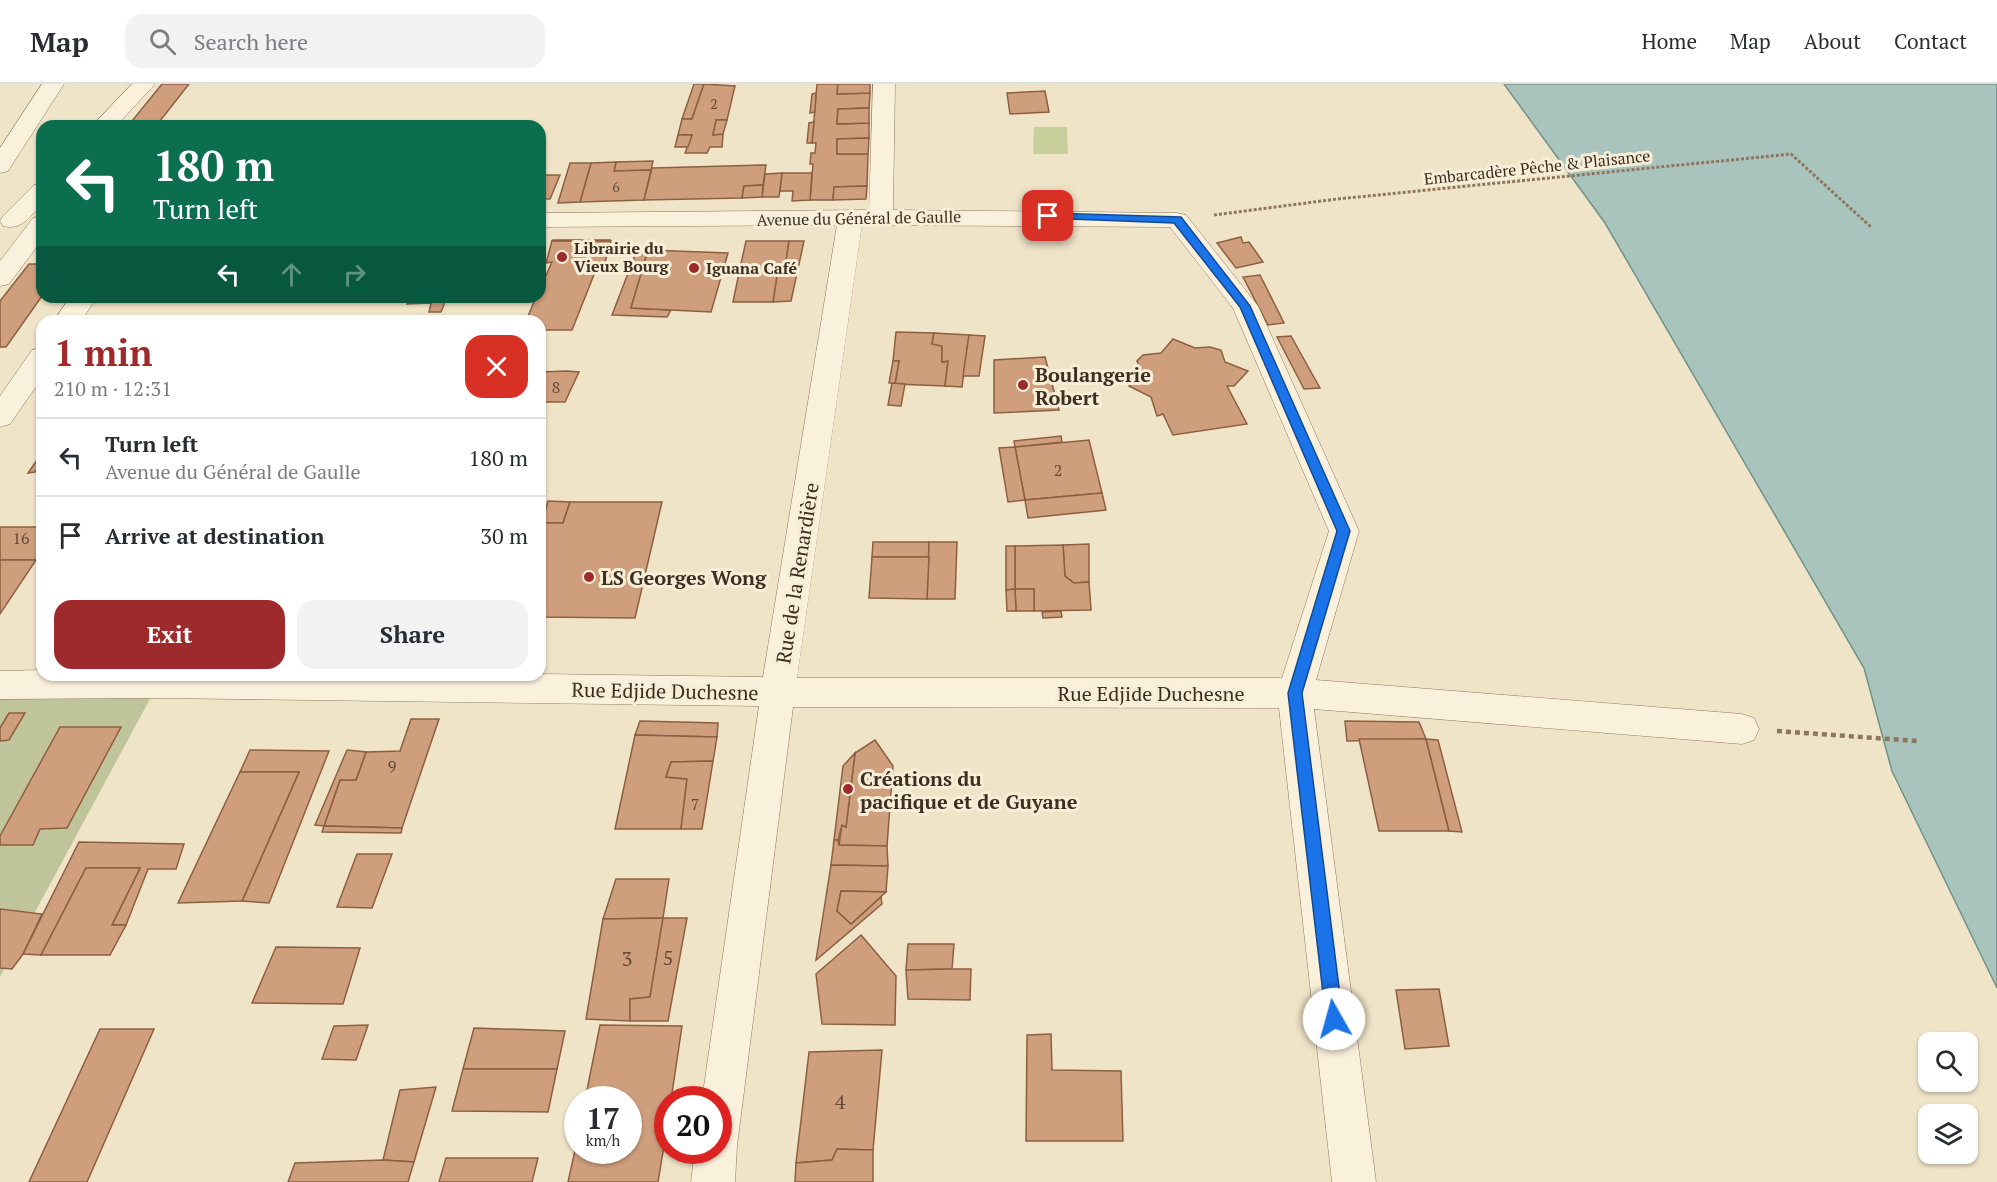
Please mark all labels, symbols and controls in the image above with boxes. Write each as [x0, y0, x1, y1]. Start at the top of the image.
search box [125, 14, 545, 68]
text: Map [30, 23, 89, 60]
icon: search [146, 25, 179, 58]
text: Search here [194, 27, 308, 56]
text: Home [1641, 27, 1697, 55]
text: Map [1730, 27, 1771, 55]
text: About [1804, 27, 1861, 55]
text: Contact [1894, 27, 1967, 55]
house number: 2 [710, 94, 718, 113]
text: 180 m [153, 137, 274, 193]
icon: left [54, 144, 132, 222]
street label: Embarcadère Pêche & Plaisance [1423, 144, 1651, 190]
house number: 6 [612, 177, 620, 196]
pin [1022, 190, 1073, 241]
text: Turn left [153, 191, 258, 227]
icon: arrive [1031, 199, 1064, 232]
street label: Avenue du Général de Gaulle [757, 205, 961, 231]
place label: Librairie du Vieux Bourg [574, 237, 670, 277]
marker: Librairie du Vieux Bourg [555, 250, 569, 264]
place label: Iguana Café [706, 257, 797, 279]
icon: left [212, 258, 245, 291]
icon: ahead [275, 258, 308, 291]
icon: right [338, 258, 371, 291]
marker: Iguana Café [687, 261, 701, 275]
text: 1 min [54, 329, 152, 376]
button: close [465, 335, 528, 398]
place label: Boulangerie Robert [1035, 361, 1151, 411]
text: 210 m · 12:31 [54, 375, 172, 402]
house number: 8 [552, 376, 560, 398]
marker: Boulangerie Robert [1016, 378, 1030, 392]
text: Turn left [105, 429, 198, 458]
icon: left [54, 441, 87, 474]
text: 180 m [468, 443, 528, 472]
text: Avenue du Général de Gaulle [105, 458, 361, 485]
house number: 2 [1054, 459, 1062, 481]
street label: Rue de la Renardière [769, 480, 825, 666]
icon: arrive [54, 519, 87, 552]
text: Arrive at destination [105, 521, 324, 550]
text: 30 m [480, 521, 528, 550]
house number: 16 [12, 527, 30, 549]
place label: LS Georges Wong [601, 564, 767, 591]
marker: LS Georges Wong [582, 570, 596, 584]
button: Exit [54, 600, 285, 669]
button: Share [297, 600, 528, 669]
street label: Rue Edjide Duchesne [571, 676, 759, 706]
street label: Rue Edjide Duchesne [1057, 680, 1245, 707]
house number: 9 [388, 755, 396, 777]
place label: Créations du pacifique et de Guyane [860, 765, 1078, 815]
marker: Créations du pacifique et de Guyane [841, 782, 855, 796]
house number: 7 [691, 793, 699, 815]
house number: 5 [663, 944, 673, 971]
house number: 3 [622, 945, 632, 972]
position arrow [1302, 987, 1366, 1051]
map controls [1918, 1032, 1978, 1164]
button: search [1918, 1032, 1978, 1092]
speed limit sign: 20 [654, 1086, 732, 1164]
house number: 4 [835, 1088, 846, 1115]
text: 17 [586, 1098, 620, 1138]
button: layers [1918, 1104, 1978, 1164]
text: km/h [586, 1130, 620, 1150]

